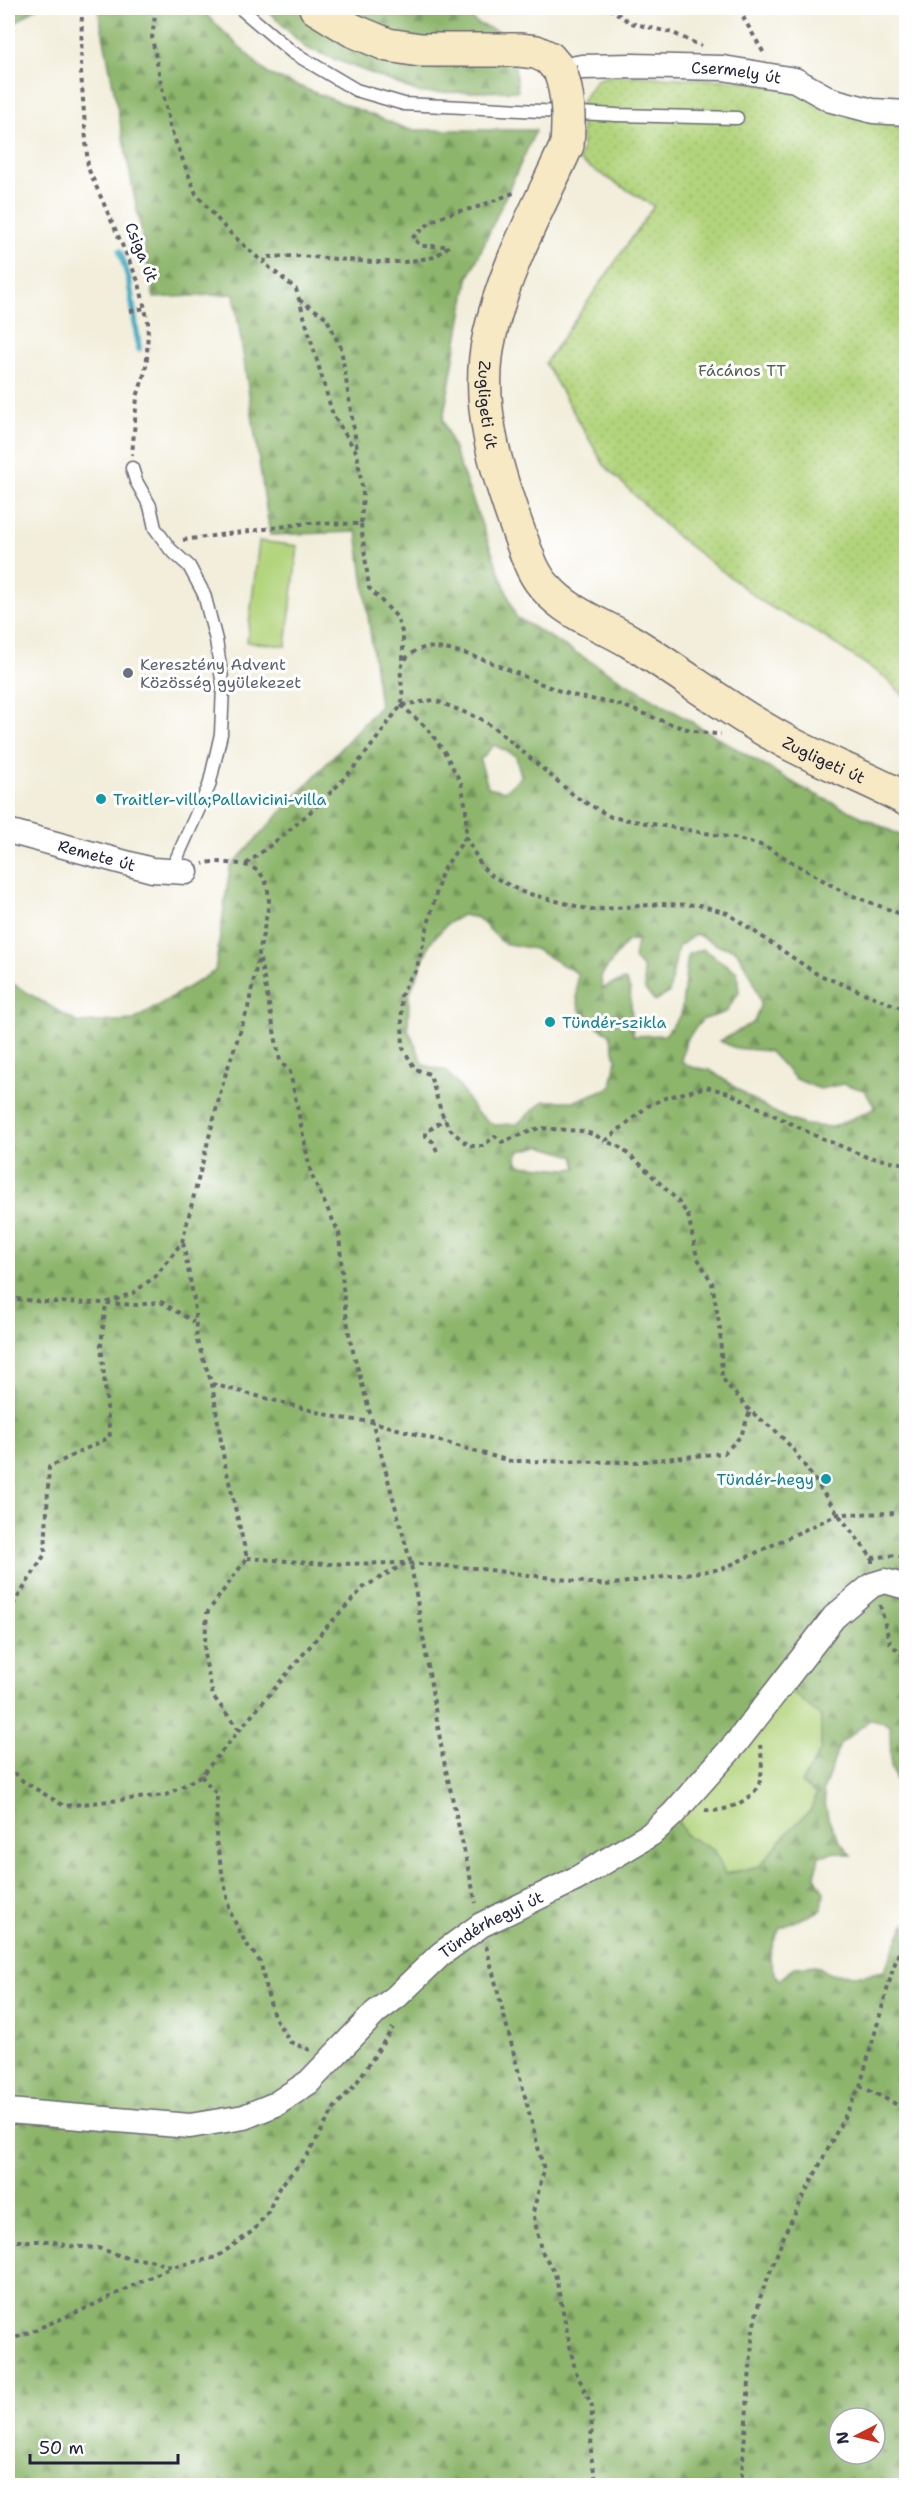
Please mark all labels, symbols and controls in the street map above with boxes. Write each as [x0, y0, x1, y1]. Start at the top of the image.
street label: Csermely út [691, 57, 783, 89]
street label: Csiga út [120, 219, 163, 285]
street label: Zugligeti út [474, 360, 503, 451]
park label: Fácános TT [698, 360, 786, 381]
place label: Keresztény Advent Közösség gyülekezet [140, 654, 301, 693]
marker: Keresztény Advent Közösség gyülekezet [121, 666, 135, 680]
street label: Zugligeti út [779, 732, 868, 788]
place label: Traitler-villa;Pallavicini-villa [113, 789, 327, 810]
marker: Traitler-villa;Pallavicini-villa [94, 792, 108, 806]
street label: Remete út [56, 835, 138, 876]
place label: Tündér-szikla [562, 1012, 667, 1033]
marker: Tündér-szikla [543, 1015, 557, 1029]
place label: Tündér-hegy [717, 1469, 814, 1490]
marker: Tündér-hegy [819, 1472, 833, 1486]
street label: Tündérhegyi út [435, 1887, 547, 1963]
north arrow [827, 2406, 887, 2466]
scale bar [30, 2427, 178, 2465]
text: N [831, 2430, 854, 2445]
text: 50 m [39, 2436, 84, 2460]

